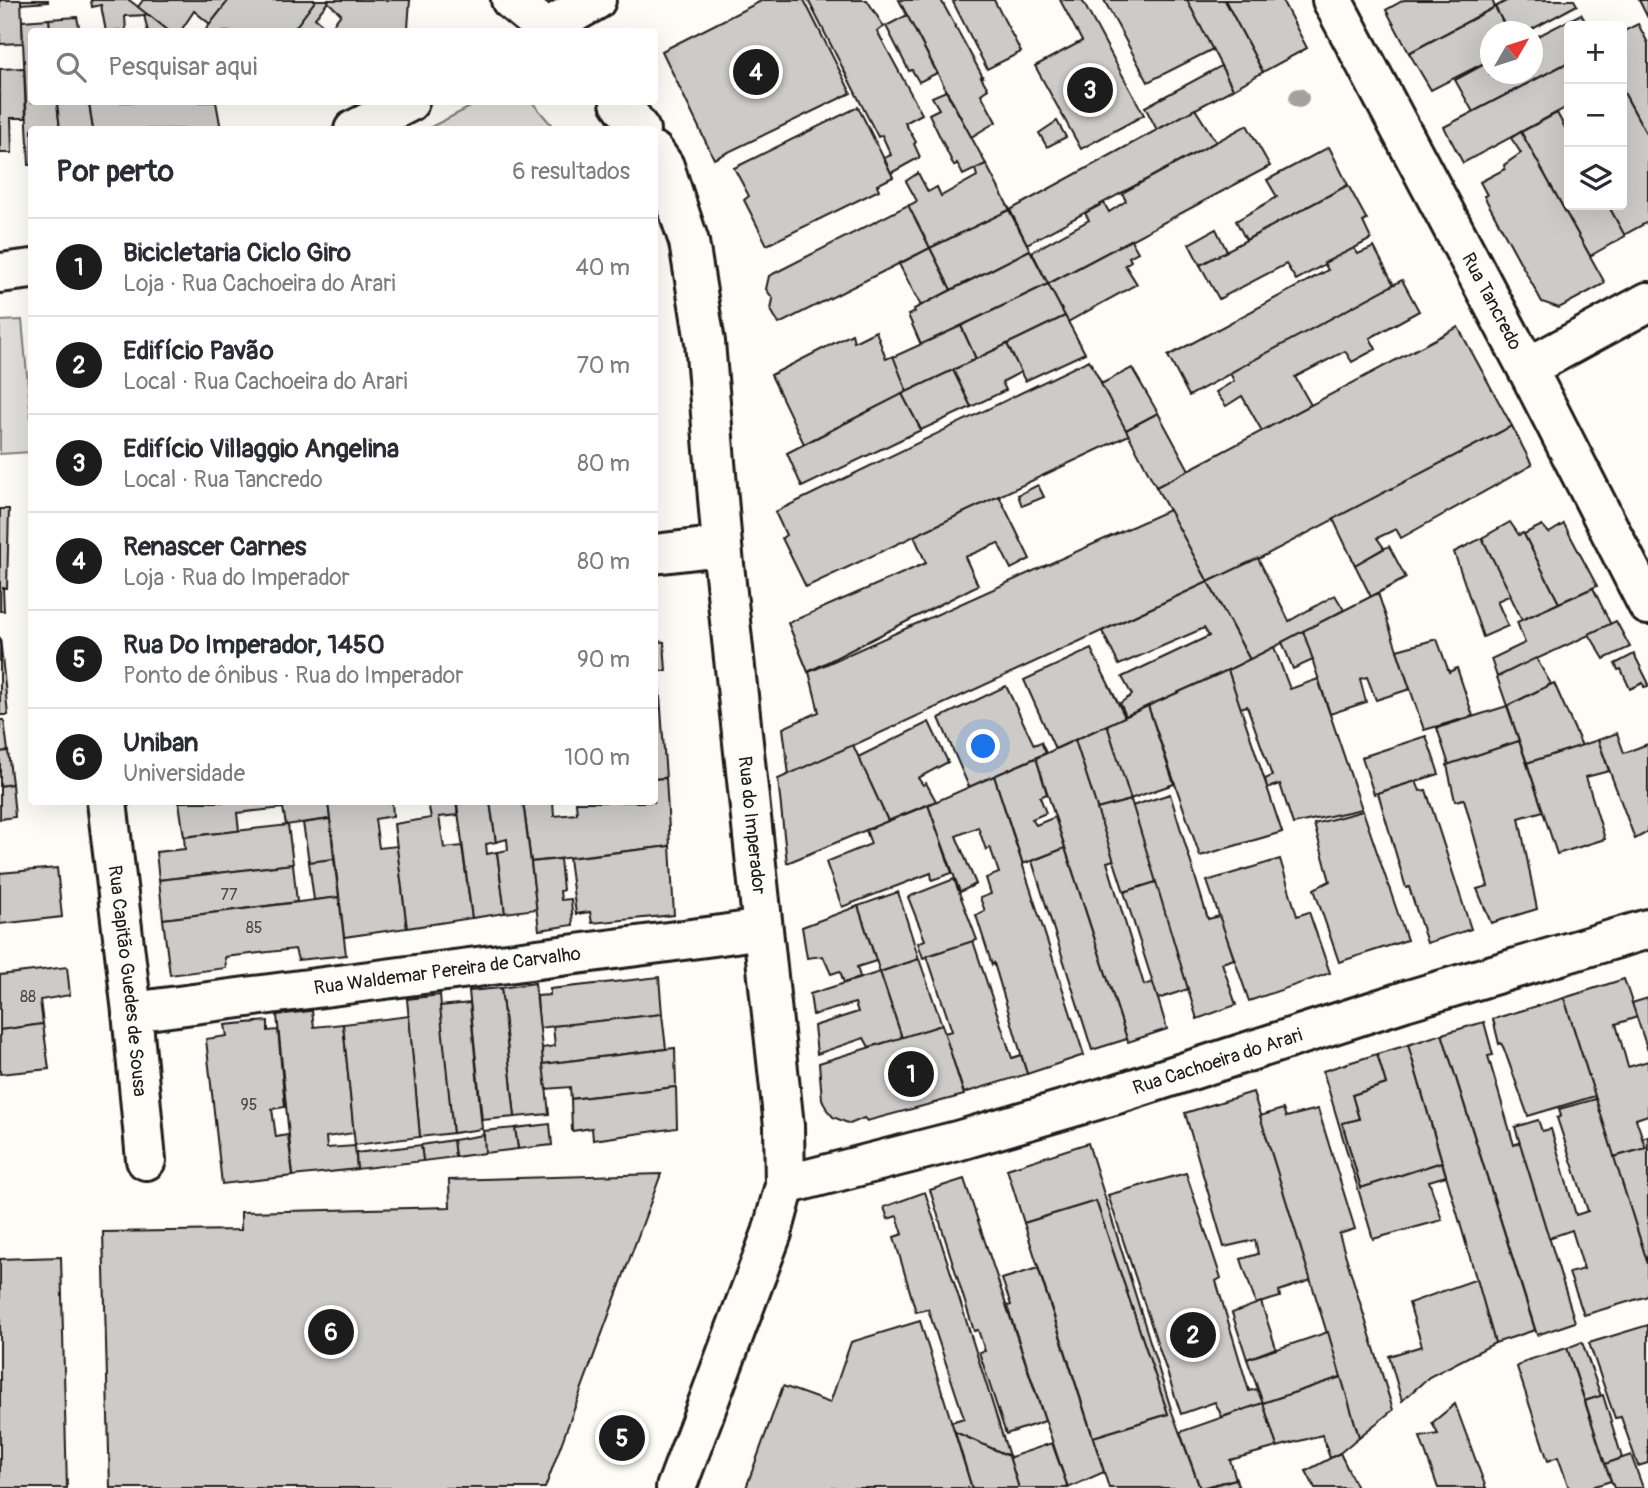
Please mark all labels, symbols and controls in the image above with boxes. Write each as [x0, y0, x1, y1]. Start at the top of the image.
north arrow [1480, 21, 1543, 84]
map controls [1564, 21, 1627, 210]
button: + [1564, 21, 1627, 84]
search box [28, 28, 658, 105]
pin: 4 [733, 46, 779, 98]
icon: search [52, 48, 90, 86]
text: Pesquisar aqui [108, 51, 257, 83]
pin: 3 [1067, 64, 1113, 116]
button: − [1564, 84, 1627, 147]
button: layers [1564, 147, 1627, 210]
text: Por perto [56, 153, 174, 190]
text: 6 resultados [512, 157, 630, 186]
text: Bicicletaria Ciclo Giro [123, 237, 351, 269]
street label: Rua Tancredo [1456, 249, 1527, 354]
text: 1 [75, 253, 84, 282]
text: 40 m [576, 253, 630, 282]
text: Loja · Rua Cachoeira do Arari [123, 269, 396, 298]
text: Edifício Pavão [123, 335, 274, 367]
text: 2 [73, 351, 85, 380]
text: 70 m [577, 351, 630, 380]
text: Local · Rua Cachoeira do Arari [123, 367, 408, 396]
text: Edifício Villaggio Angelina [123, 433, 399, 465]
text: 3 [73, 449, 85, 478]
text: 80 m [577, 449, 630, 478]
text: Local · Rua Tancredo [123, 465, 323, 494]
text: Renascer Carnes [123, 531, 306, 563]
text: 4 [72, 547, 86, 576]
text: 80 m [577, 547, 630, 576]
text: Loja · Rua do Imperador [123, 563, 350, 592]
text: Rua Do Imperador, 1450 [123, 629, 385, 661]
text: 5 [73, 645, 85, 674]
text: 90 m [577, 645, 630, 674]
text: Ponto de ônibus · Rua do Imperador [123, 661, 463, 690]
text: Uniban [123, 727, 198, 759]
your location [966, 729, 1000, 763]
text: 6 [72, 743, 86, 772]
text: 100 m [564, 743, 630, 772]
street label: Rua do Imperador [733, 755, 771, 896]
text: Universidade [123, 759, 245, 788]
street label: Rua Capitão Guedes de Sousa [103, 864, 152, 1098]
house number: 77 [221, 885, 238, 905]
house number: 85 [246, 918, 262, 938]
street label: Rua Waldemar Pereira de Carvalho [313, 942, 582, 1000]
house number: 88 [20, 987, 36, 1007]
street label: Rua Cachoeira do Arari [1130, 1023, 1305, 1100]
pin: 1 [888, 1048, 934, 1100]
house number: 95 [241, 1095, 257, 1115]
pin: 6 [308, 1306, 354, 1358]
pin: 2 [1170, 1309, 1216, 1361]
pin: 5 [599, 1412, 645, 1464]

